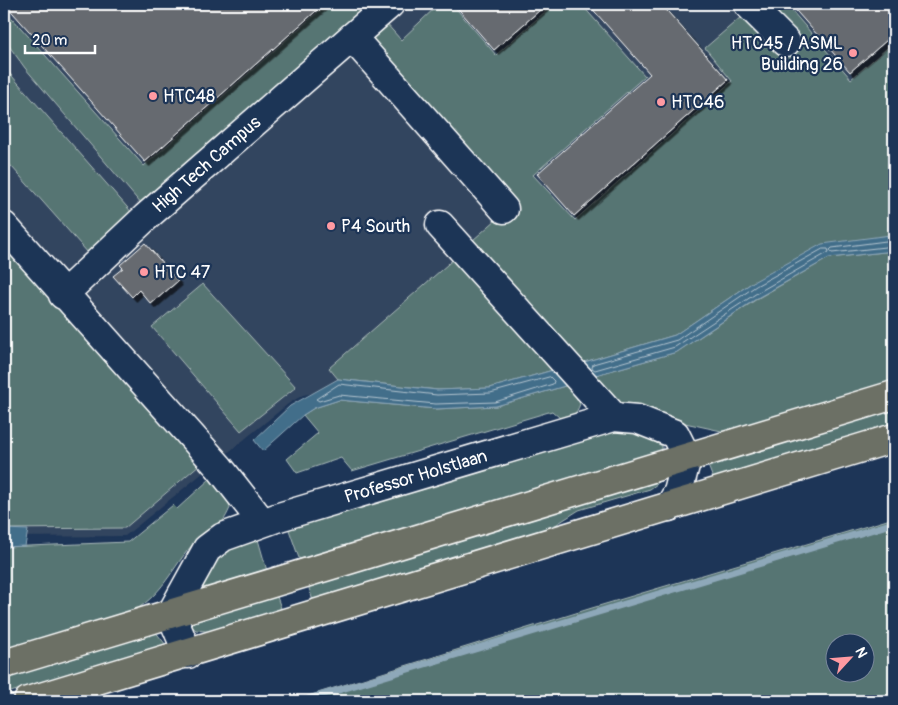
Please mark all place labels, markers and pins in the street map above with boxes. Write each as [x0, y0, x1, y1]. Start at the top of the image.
place label: HTC45 / ASML Building 26 [731, 32, 843, 76]
marker: HTC45 / ASML Building 26 [847, 47, 859, 59]
place label: HTC48 [163, 85, 215, 108]
marker: HTC48 [147, 90, 159, 102]
place label: HTC46 [671, 91, 724, 114]
marker: HTC46 [655, 96, 667, 108]
place label: P4 South [341, 215, 410, 238]
marker: P4 South [325, 220, 337, 232]
place label: HTC 47 [154, 261, 211, 284]
marker: HTC 47 [138, 266, 150, 278]

